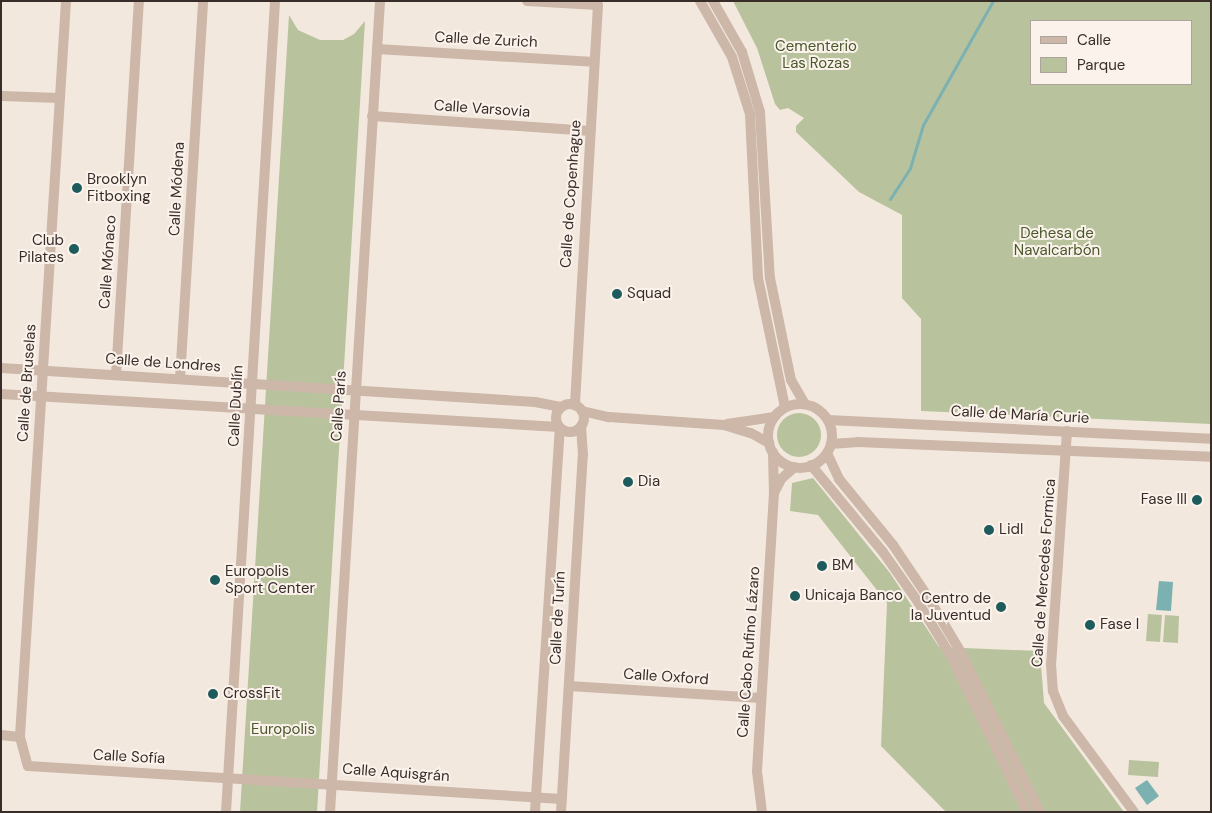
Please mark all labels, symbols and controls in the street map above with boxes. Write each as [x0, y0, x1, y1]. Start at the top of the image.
legend [1030, 20, 1192, 85]
street label: Calle de Zurich [434, 28, 538, 52]
text: Calle [1077, 30, 1111, 50]
park label: Cementerio Las Rozas [775, 37, 857, 72]
text: Parque [1077, 55, 1125, 75]
street label: Calle Varsovia [433, 97, 531, 121]
street label: Calle de Copenhague [557, 119, 585, 269]
street label: Calle Módena [166, 141, 188, 237]
place label: Brooklyn Fitboxing [87, 170, 150, 205]
marker: Brooklyn Fitboxing [71, 182, 83, 194]
street label: Calle Mónaco [96, 215, 120, 309]
park label: Dehesa de Navalcarbón [1014, 224, 1100, 259]
place label: Club Pilates [19, 231, 64, 266]
marker: Club Pilates [68, 243, 80, 255]
place label: Squad [627, 285, 671, 303]
marker: Squad [611, 288, 623, 300]
street label: Calle de Bruselas [14, 323, 40, 443]
street label: Calle de Londres [105, 350, 221, 376]
street label: Calle Dublín [225, 365, 247, 447]
street label: Calle París [328, 370, 350, 442]
street label: Calle de María Curie [950, 402, 1090, 428]
place label: Dia [638, 473, 660, 491]
marker: Dia [622, 476, 634, 488]
street label: Calle de Mercedes Formica [1028, 478, 1060, 668]
place label: Fase III [1141, 491, 1187, 509]
marker: Fase III [1191, 494, 1203, 506]
place label: Lidl [999, 521, 1023, 539]
marker: Lidl [983, 524, 995, 536]
place label: BM [832, 557, 854, 575]
marker: BM [816, 560, 828, 572]
place label: Europolis Sport Center [225, 562, 315, 597]
street label: Calle Cabo Rufino Lázaro [734, 566, 764, 738]
street label: Calle de Turín [547, 571, 569, 665]
marker: Europolis Sport Center [209, 574, 221, 586]
place label: Unicaja Banco [805, 587, 903, 605]
place label: Centro de la Juventud [911, 589, 991, 624]
marker: Unicaja Banco [789, 590, 801, 602]
marker: Centro de la Juventud [995, 601, 1007, 613]
place label: Fase I [1100, 616, 1139, 634]
marker: Fase I [1084, 619, 1096, 631]
street label: Calle Oxford [623, 665, 709, 689]
place label: CrossFit [223, 685, 280, 703]
marker: CrossFit [207, 688, 219, 700]
park label: Europolis [251, 721, 315, 739]
street label: Calle Sofía [92, 746, 166, 768]
street label: Calle Aquisgrán [342, 760, 450, 786]

